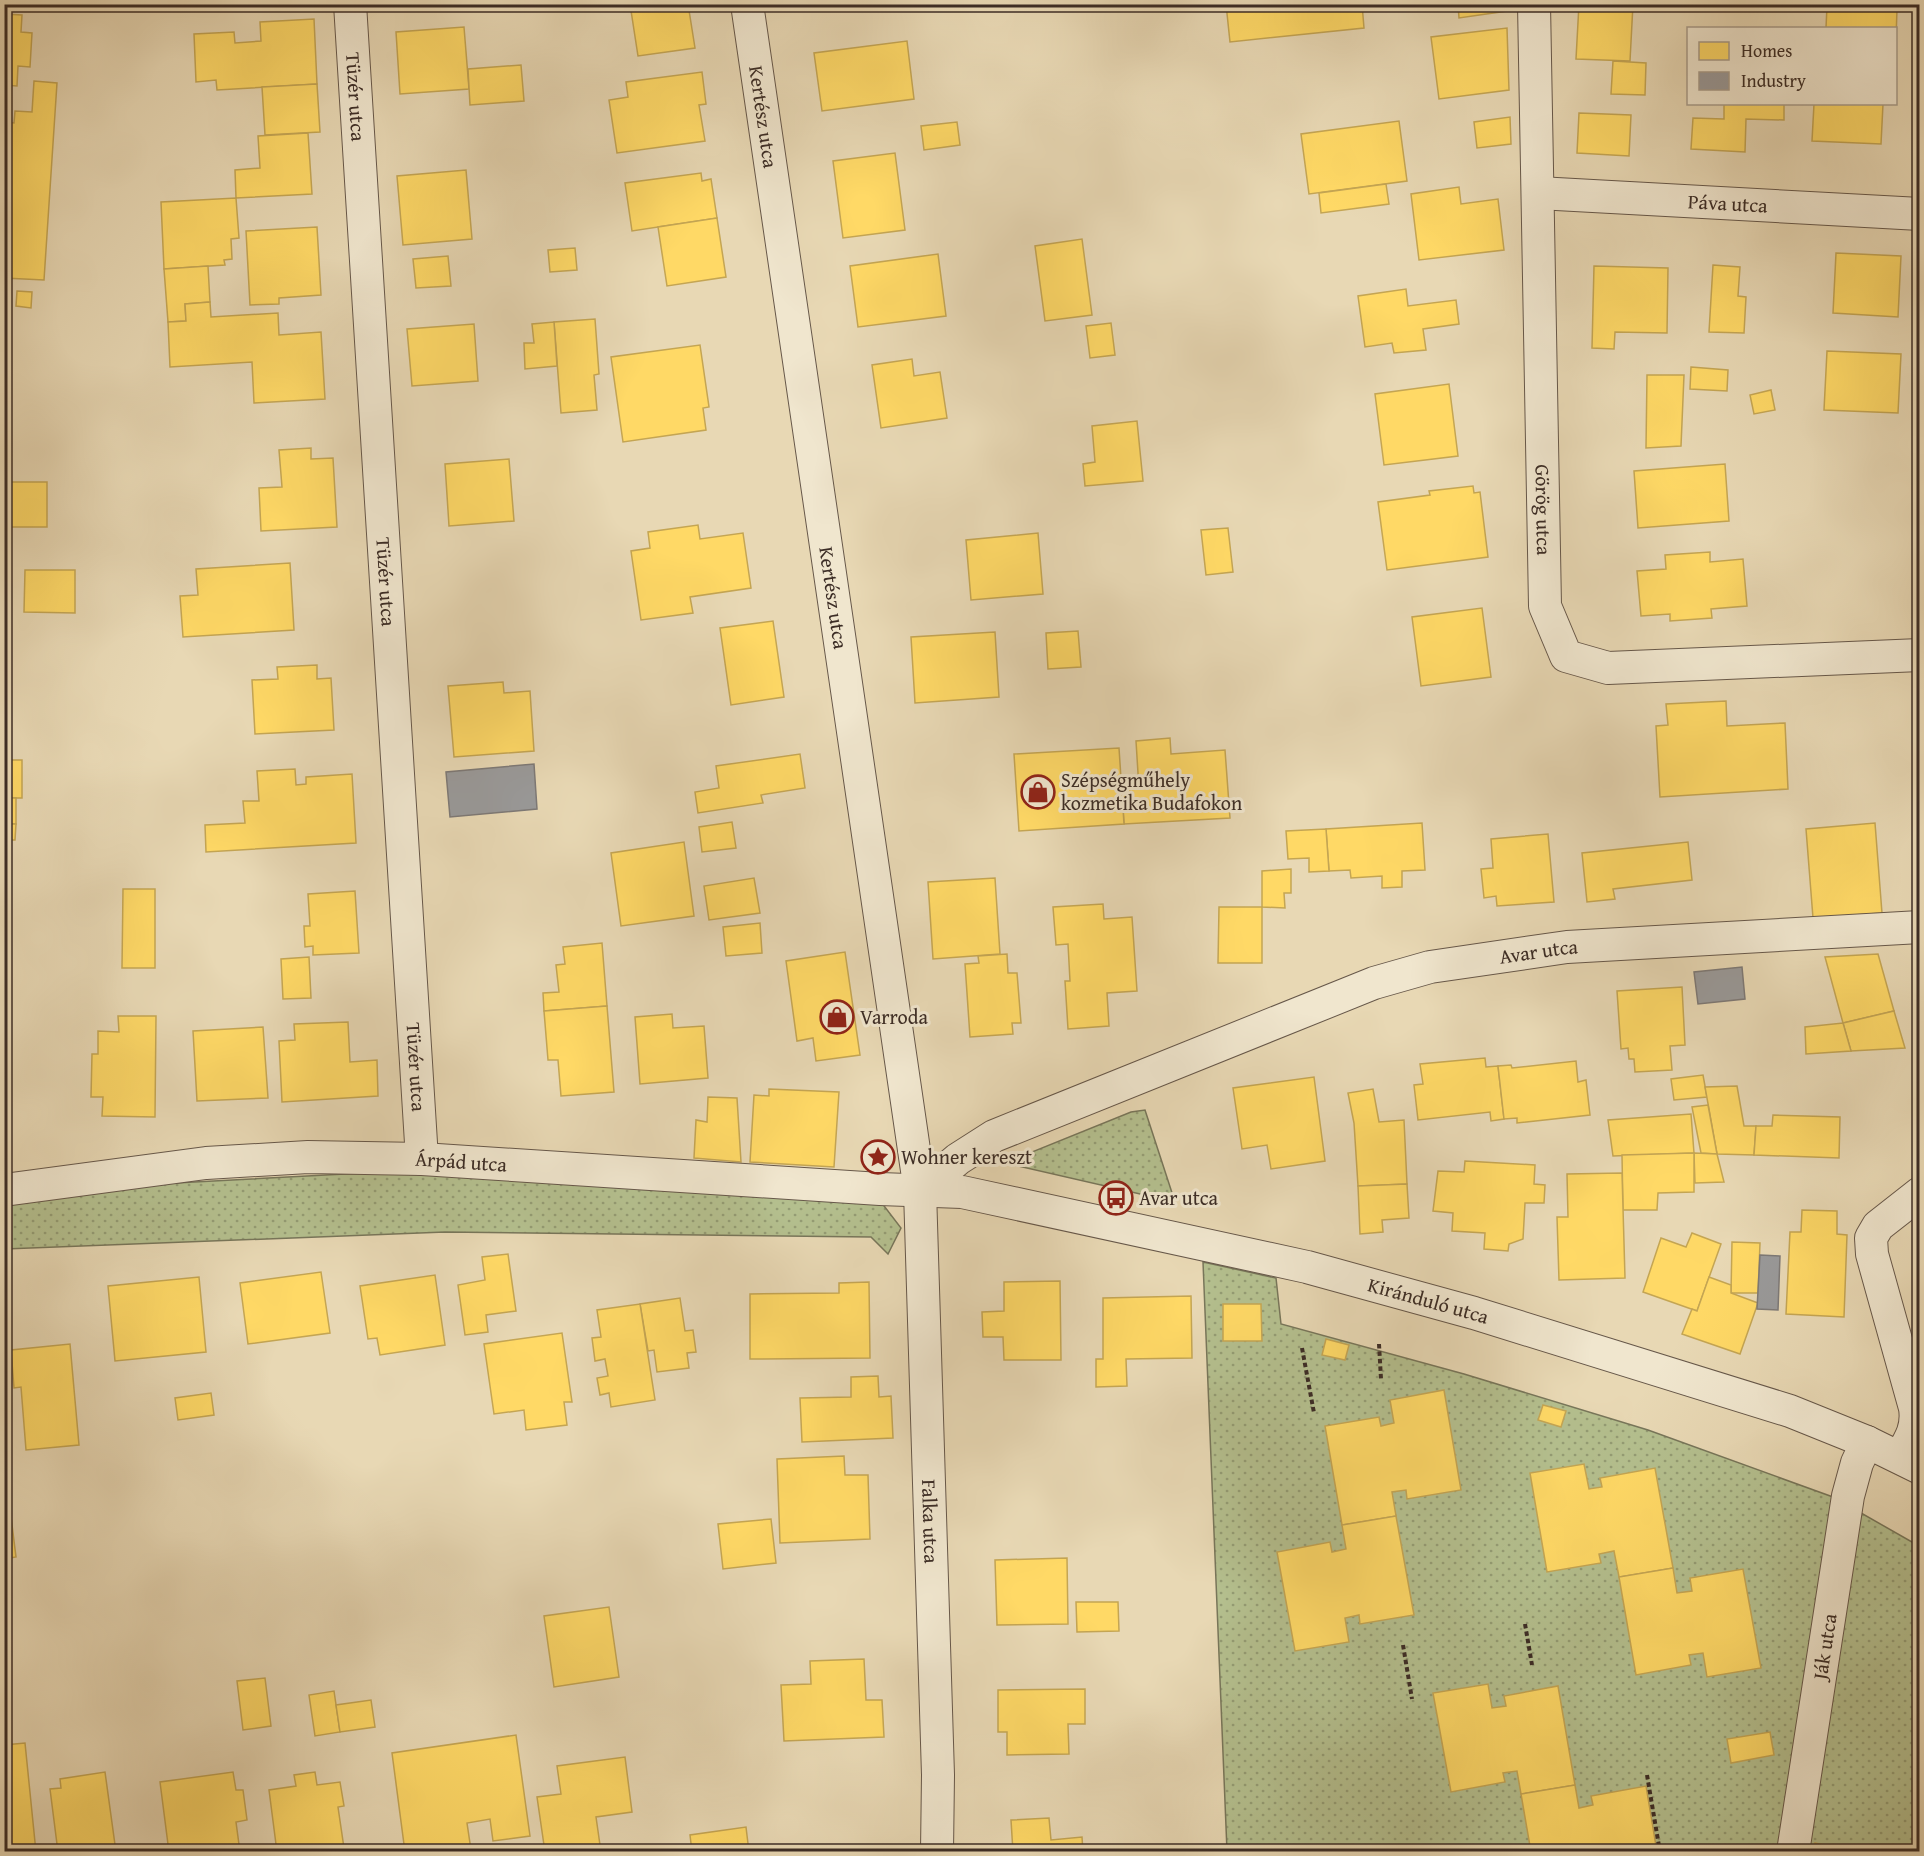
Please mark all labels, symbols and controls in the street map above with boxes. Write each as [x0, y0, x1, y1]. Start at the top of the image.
legend [1687, 27, 1897, 105]
text: Homes [1741, 37, 1792, 64]
street label: Tüzér utca [339, 51, 374, 143]
street label: Kertész utca [742, 64, 786, 170]
text: Industry [1741, 67, 1806, 94]
street label: Páva utca [1687, 186, 1769, 220]
street label: Görög utca [1528, 464, 1559, 556]
street label: Tüzér utca [369, 537, 404, 628]
street label: Kertész utca [812, 544, 856, 651]
place label: Szépségműhely kozmetika Budafokon [1061, 765, 1242, 817]
shop icon: Szépségműhely kozmetika Budafokon [1020, 774, 1056, 810]
street label: Avar utca [1497, 931, 1579, 971]
shop icon: Varroda [819, 999, 855, 1035]
place label: Varroda [860, 1002, 928, 1031]
street label: Tüzér utca [400, 1022, 434, 1113]
place icon: Wohner kereszt [860, 1139, 896, 1175]
place label: Wohner kereszt [901, 1142, 1032, 1171]
street label: Árpád utca [415, 1144, 508, 1179]
bus stop icon: Avar utca [1098, 1180, 1134, 1216]
place label: Avar utca [1139, 1183, 1219, 1212]
street label: Kiránduló utca [1365, 1269, 1493, 1331]
street label: Falka utca [915, 1479, 946, 1564]
street label: Ják utca [1804, 1611, 1844, 1684]

